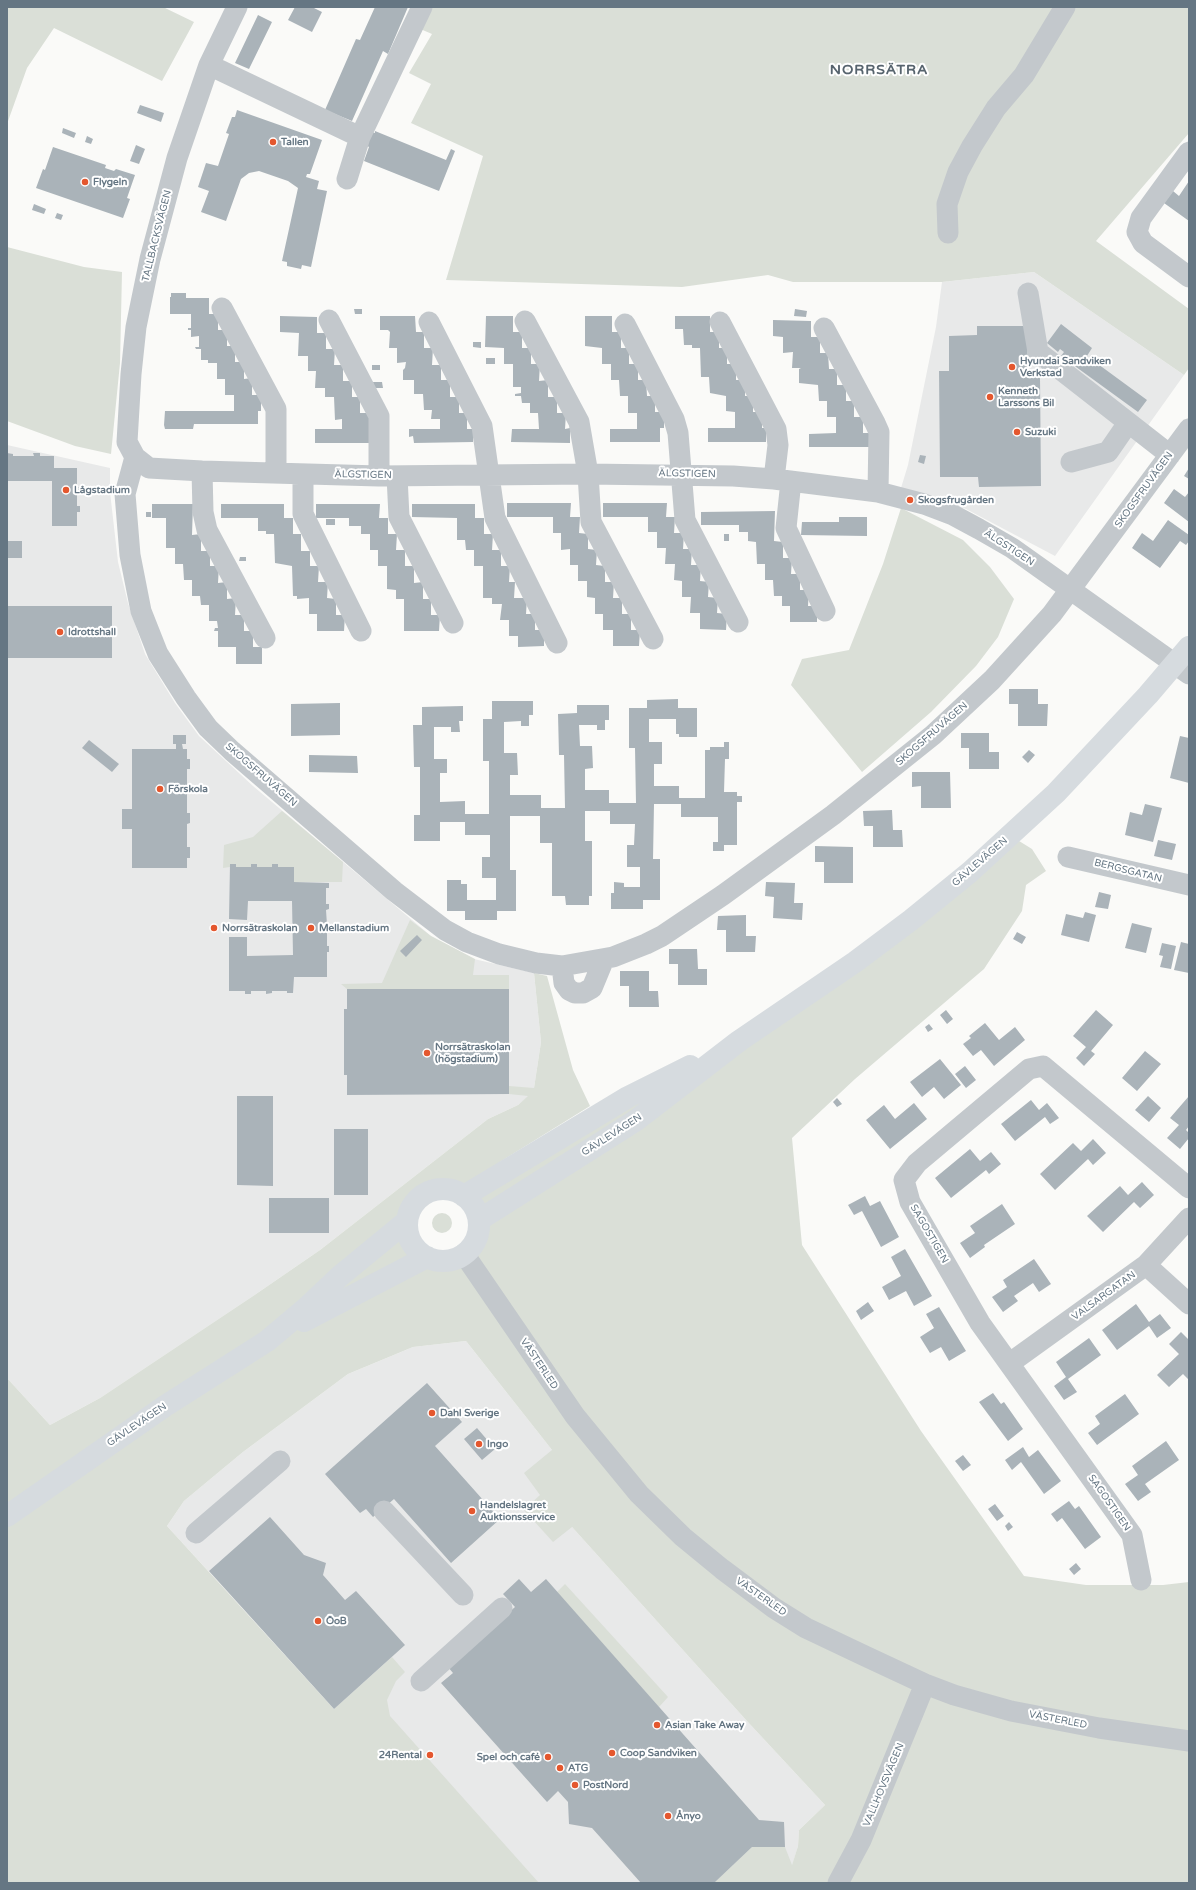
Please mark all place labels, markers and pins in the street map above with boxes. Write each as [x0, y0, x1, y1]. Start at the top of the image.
place label: Tallen [281, 136, 309, 148]
marker: Tallen [268, 137, 278, 147]
place label: Flygeln [93, 176, 127, 188]
marker: Flygeln [80, 177, 90, 187]
place label: Hyundai Sandviken Verkstad [1020, 355, 1111, 378]
marker: Hyundai Sandviken Verkstad [1007, 362, 1017, 372]
place label: Kenneth Larssons Bil [998, 385, 1054, 408]
marker: Kenneth Larssons Bil [985, 392, 995, 402]
place label: Suzuki [1025, 426, 1056, 438]
marker: Suzuki [1012, 427, 1022, 437]
place label: Lågstadium [74, 484, 130, 496]
marker: Lågstadium [61, 485, 71, 495]
place label: Skogsfrugården [918, 494, 994, 506]
marker: Skogsfrugården [905, 495, 915, 505]
place label: Idrottshall [68, 626, 116, 638]
marker: Idrottshall [55, 627, 65, 637]
place label: Förskola [168, 783, 208, 795]
marker: Förskola [155, 784, 165, 794]
place label: Norrsätraskolan [222, 922, 298, 934]
place label: Mellanstadium [319, 922, 389, 934]
marker: Norrsätraskolan [209, 923, 219, 933]
marker: Mellanstadium [306, 923, 316, 933]
place label: Norrsätraskolan (högstadium) [435, 1041, 511, 1064]
marker: Norrsätraskolan (högstadium) [422, 1048, 432, 1058]
place label: Dahl Sverige [440, 1407, 499, 1419]
marker: Dahl Sverige [427, 1408, 437, 1418]
place label: Ingo [487, 1438, 508, 1450]
marker: Ingo [474, 1439, 484, 1449]
place label: Handelslagret Auktionsservice [480, 1499, 555, 1522]
marker: Handelslagret Auktionsservice [467, 1506, 477, 1516]
place label: ÖoB [326, 1615, 347, 1627]
marker: ÖoB [313, 1616, 323, 1626]
place label: Asian Take Away [665, 1719, 744, 1731]
marker: Asian Take Away [652, 1720, 662, 1730]
place label: Coop Sandviken [620, 1747, 697, 1759]
marker: Coop Sandviken [607, 1748, 617, 1758]
place label: 24Rental [379, 1749, 422, 1761]
marker: 24Rental [425, 1750, 435, 1760]
place label: Spel och café [477, 1751, 540, 1763]
marker: Spel och café [543, 1752, 553, 1762]
place label: ATG [568, 1762, 588, 1774]
marker: ATG [555, 1763, 565, 1773]
place label: PostNord [583, 1779, 628, 1791]
marker: PostNord [570, 1780, 580, 1790]
place label: Ånyo [676, 1810, 701, 1822]
marker: Ånyo [663, 1811, 673, 1821]

